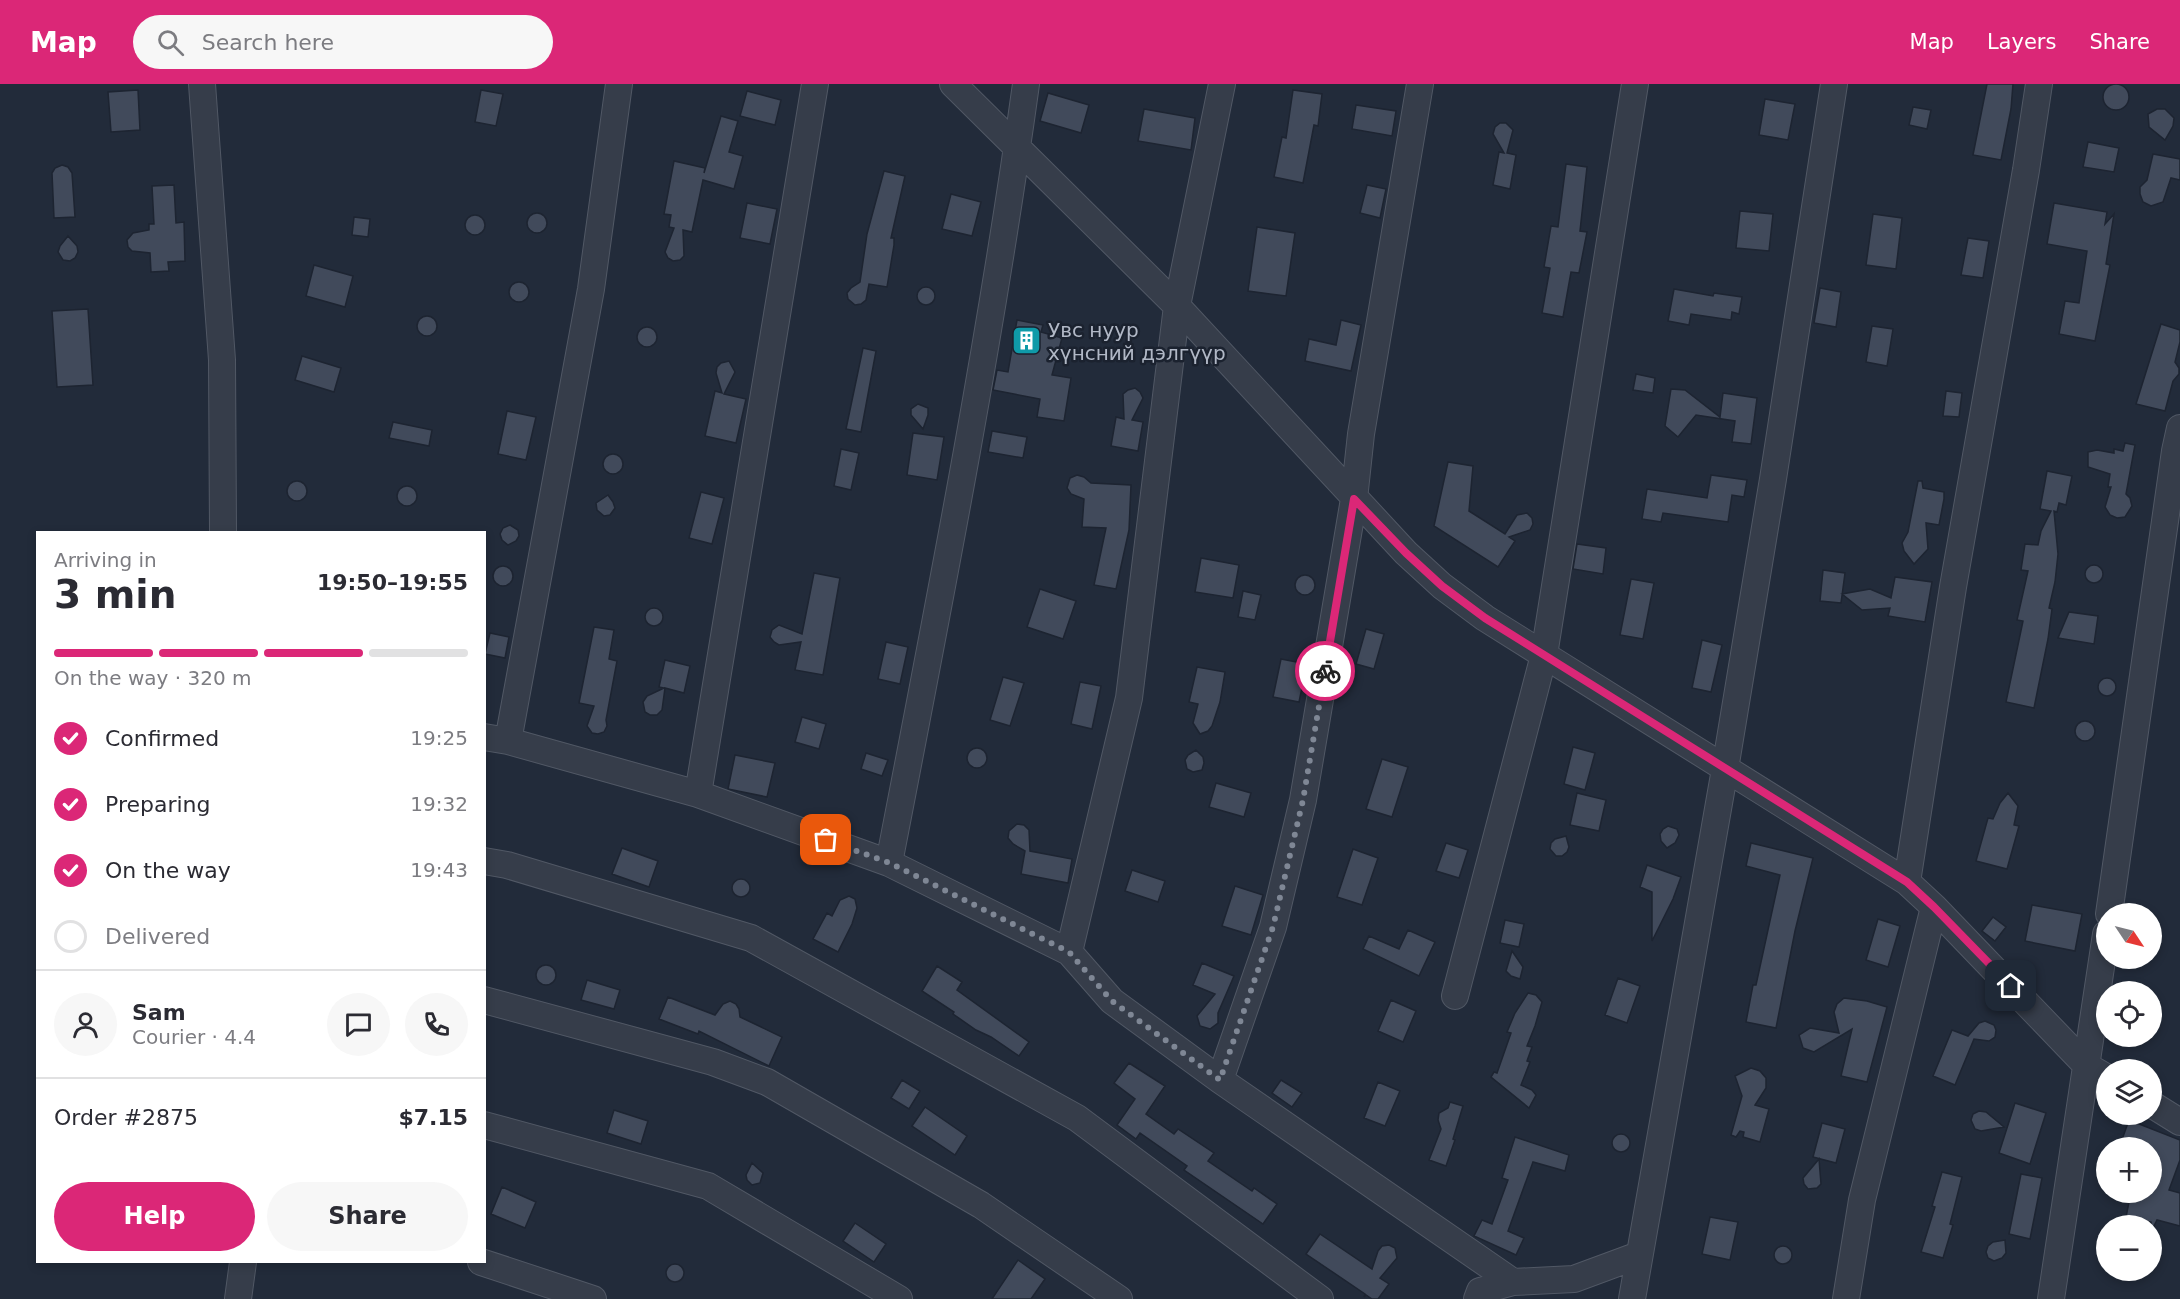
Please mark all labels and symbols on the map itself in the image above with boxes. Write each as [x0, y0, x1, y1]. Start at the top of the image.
place label: Увс нуур хүнсний дэлгүүр [1048, 318, 1226, 365]
building icon: Увс нуур хүнсний дэлгүүр [1011, 325, 1043, 357]
courier [1295, 641, 1355, 701]
pin [800, 814, 851, 865]
north arrow [2096, 903, 2162, 969]
pin [1985, 960, 2036, 1011]

